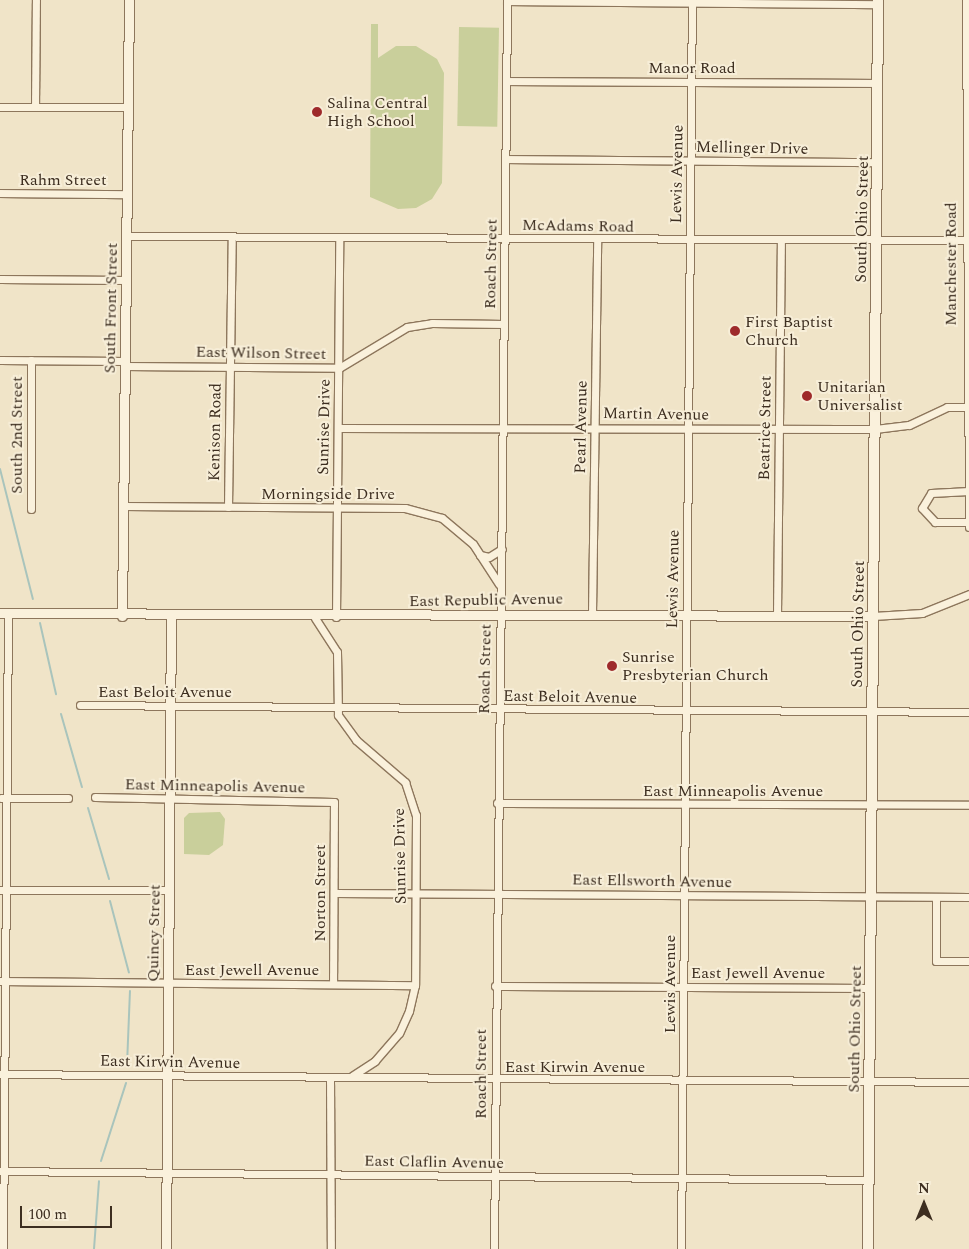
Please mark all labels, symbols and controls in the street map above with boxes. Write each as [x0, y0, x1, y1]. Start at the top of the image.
street label: Manor Road [648, 58, 736, 78]
place label: Salina Central High School [327, 93, 428, 131]
marker: Salina Central High School [311, 106, 323, 118]
street label: Lewis Avenue [667, 125, 687, 223]
street label: Mellinger Drive [696, 137, 808, 159]
street label: South Ohio Street [851, 155, 873, 283]
street label: Rahm Street [19, 170, 107, 190]
street label: Manchester Road [941, 202, 961, 326]
street label: McAdams Road [522, 215, 634, 237]
street label: Roach Street [481, 219, 501, 309]
street label: South Front Street [100, 242, 122, 374]
place label: First Baptist Church [745, 312, 833, 350]
marker: First Baptist Church [729, 325, 741, 337]
street label: East Wilson Street [195, 342, 327, 364]
street label: Beatrice Street [754, 375, 776, 481]
street label: South 2nd Street [7, 376, 27, 494]
place label: Unitarian Universalist [817, 377, 902, 415]
street label: Sunrise Drive [314, 379, 334, 475]
street label: Pearl Avenue [571, 380, 591, 474]
street label: Kenison Road [205, 383, 225, 481]
marker: Unitarian Universalist [801, 390, 813, 402]
street label: Martin Avenue [603, 403, 709, 425]
street label: Morningside Drive [261, 484, 395, 504]
street label: Lewis Avenue [663, 530, 683, 628]
street label: South Ohio Street [847, 560, 869, 688]
street label: East Republic Avenue [409, 589, 563, 611]
street label: Roach Street [475, 624, 495, 714]
place label: Sunrise Presbyterian Church [622, 647, 769, 685]
marker: Sunrise Presbyterian Church [606, 660, 618, 672]
street label: East Beloit Avenue [98, 682, 232, 702]
street label: East Beloit Avenue [503, 686, 637, 708]
street label: East Minneapolis Avenue [125, 775, 305, 797]
street label: East Minneapolis Avenue [643, 781, 823, 801]
street label: Sunrise Drive [390, 808, 410, 904]
street label: Norton Street [310, 844, 330, 942]
street label: East Ellsworth Avenue [572, 870, 732, 892]
street label: Quincy Street [144, 884, 164, 982]
street label: Lewis Avenue [660, 935, 680, 1033]
street label: East Jewell Avenue [185, 960, 319, 980]
street label: East Jewell Avenue [691, 963, 825, 983]
street label: South Ohio Street [844, 965, 866, 1093]
street label: Roach Street [471, 1029, 491, 1119]
street label: East Kirwin Avenue [100, 1051, 240, 1073]
street label: East Kirwin Avenue [505, 1057, 645, 1077]
street label: East Claflin Avenue [364, 1151, 504, 1173]
text: N [918, 1178, 930, 1199]
north arrow [899, 1179, 949, 1229]
scale bar [22, 1196, 115, 1228]
text: 100 m [28, 1203, 67, 1226]

